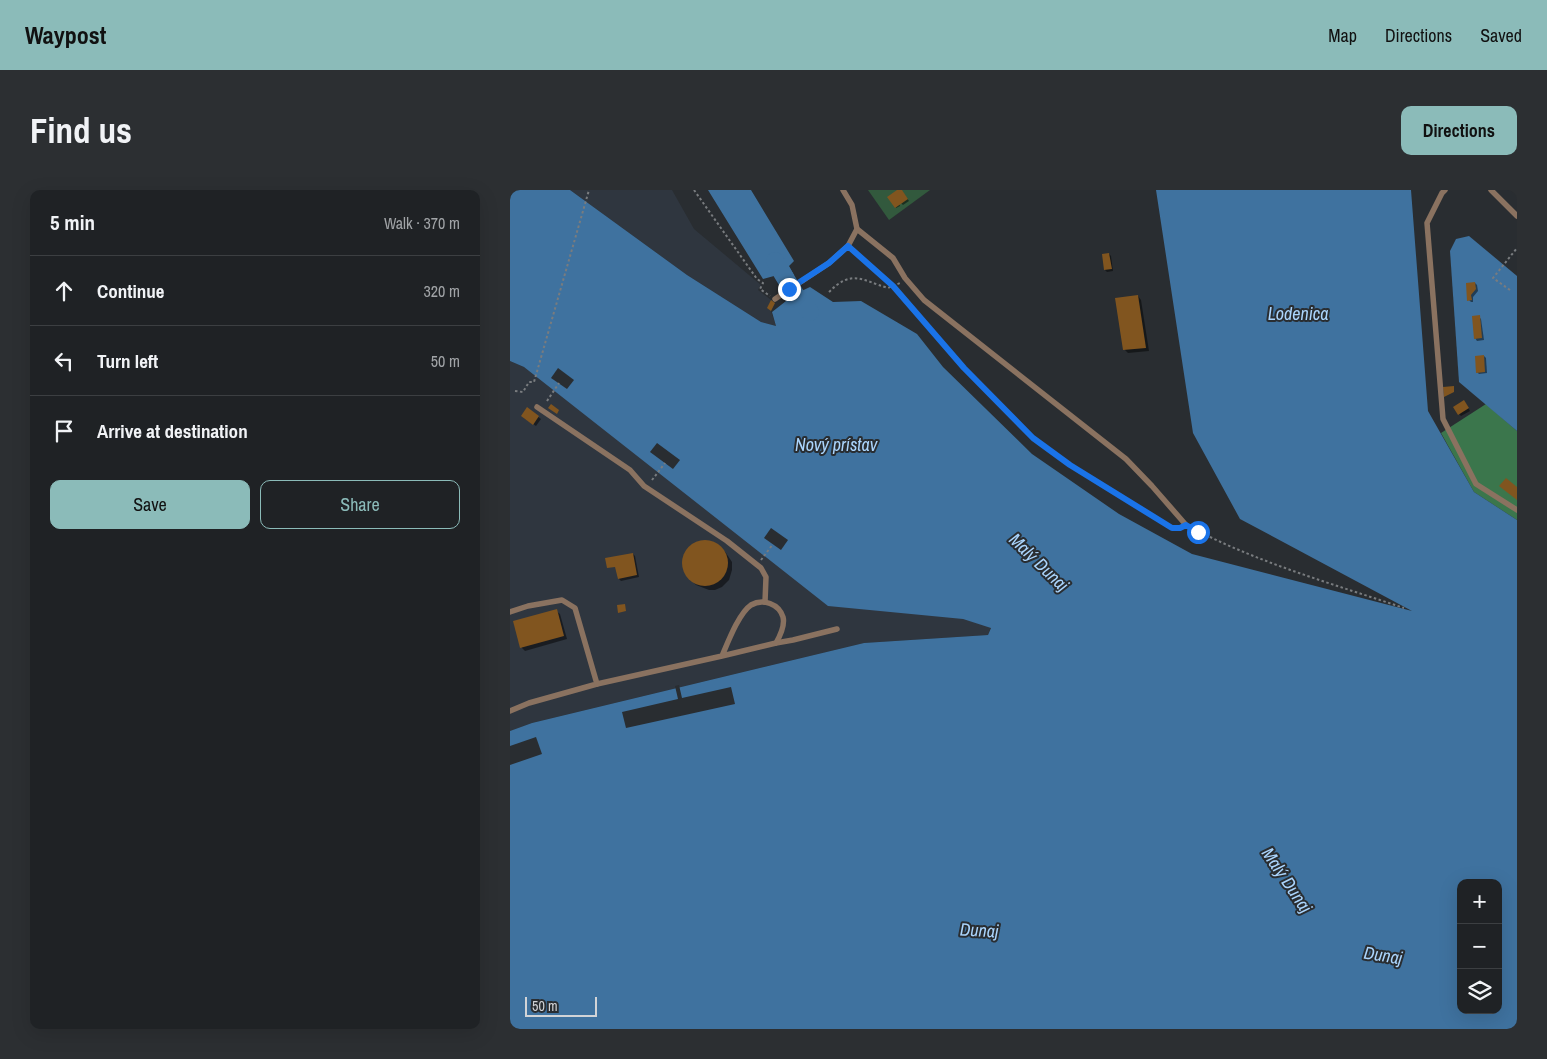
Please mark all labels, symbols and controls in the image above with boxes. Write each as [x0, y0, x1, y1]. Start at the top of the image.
text: Waypost [25, 19, 106, 51]
text: Map [1328, 23, 1357, 48]
text: Directions [1385, 23, 1452, 48]
text: Saved [1480, 23, 1522, 48]
button: Directions [1401, 106, 1517, 155]
text: Find us [30, 107, 132, 154]
text: 5 min [50, 208, 95, 237]
text: Walk · 370 m [384, 212, 460, 234]
icon: ahead [50, 277, 78, 305]
text: Continue [97, 278, 165, 304]
route end [778, 278, 801, 301]
text: 320 m [424, 280, 460, 302]
water label: Lodenica [1268, 301, 1328, 326]
icon: left [50, 347, 78, 375]
text: Turn left [97, 348, 158, 374]
text: 50 m [431, 350, 460, 372]
icon: arrive [50, 417, 78, 445]
text: Arrive at destination [97, 418, 248, 444]
water label: Nový prístav [795, 432, 879, 457]
button: Save [50, 480, 250, 529]
button: Share [260, 480, 460, 529]
route start [1187, 521, 1210, 544]
water label: Malý Dunaj [1004, 527, 1075, 597]
water label: Malý Dunaj [1256, 842, 1318, 918]
map controls [1457, 879, 1502, 1014]
button: + [1457, 879, 1502, 924]
water label: Dunaj [959, 917, 1000, 944]
button: − [1457, 924, 1502, 969]
water label: Dunaj [1362, 940, 1405, 970]
button: layers [1457, 969, 1502, 1014]
scale bar [525, 994, 598, 1017]
text: 50 m [532, 997, 558, 1015]

